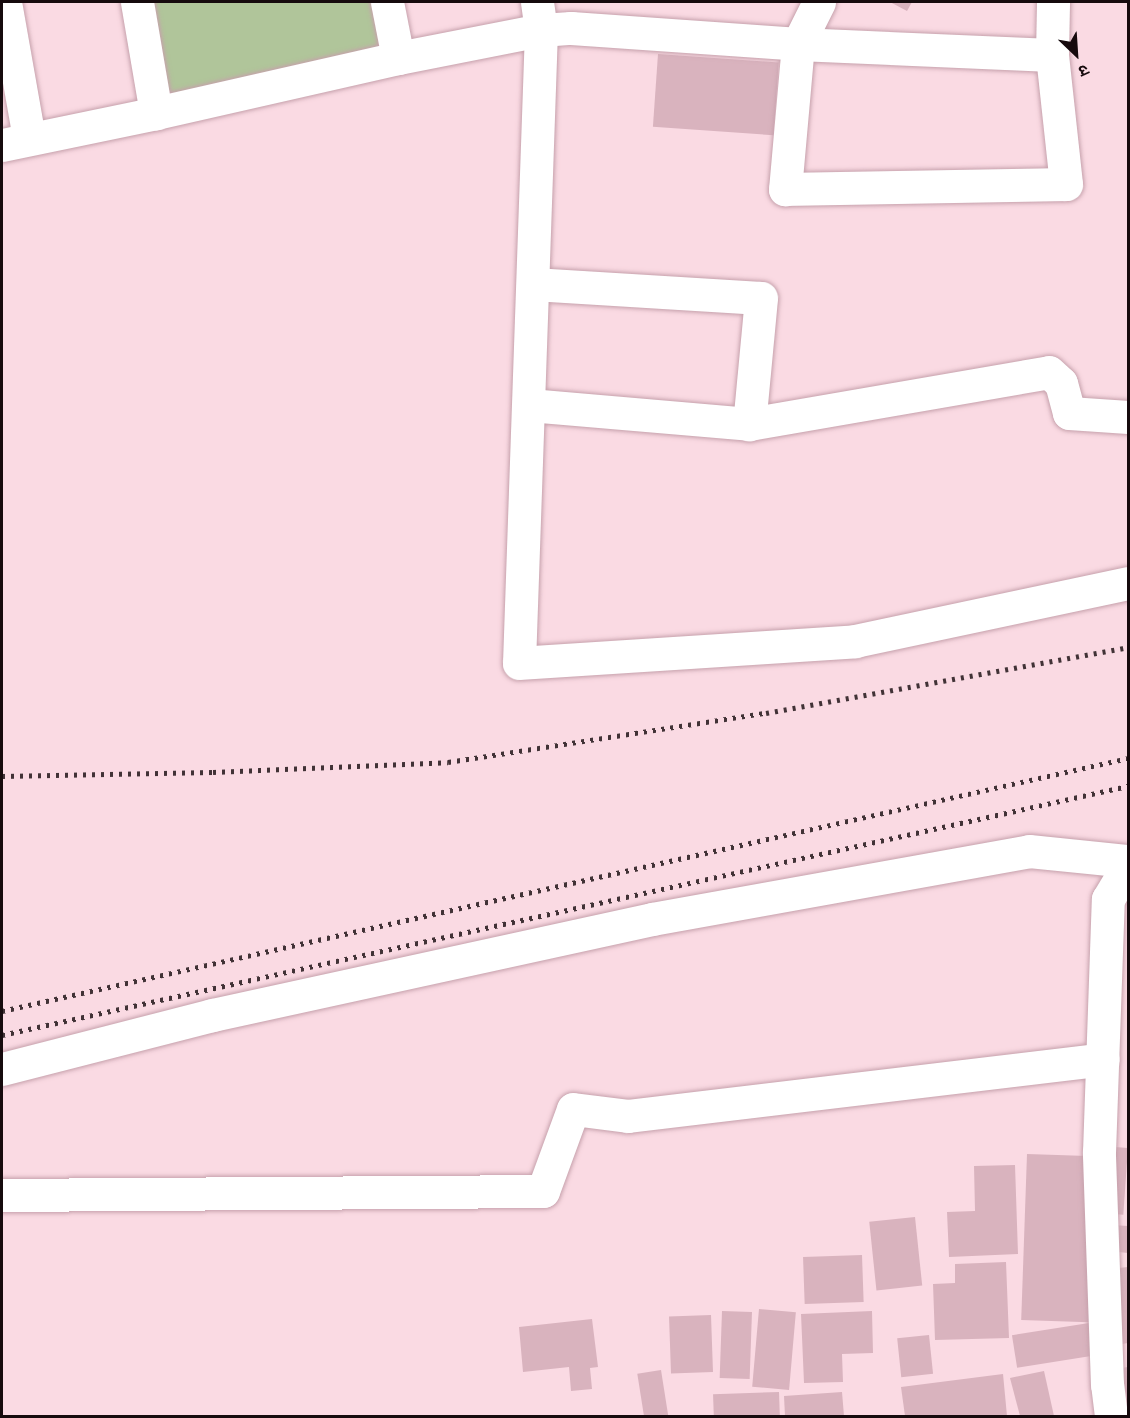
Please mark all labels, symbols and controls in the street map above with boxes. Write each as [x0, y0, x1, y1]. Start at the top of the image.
north arrow [1046, 24, 1106, 84]
text: उ [1076, 61, 1092, 80]

